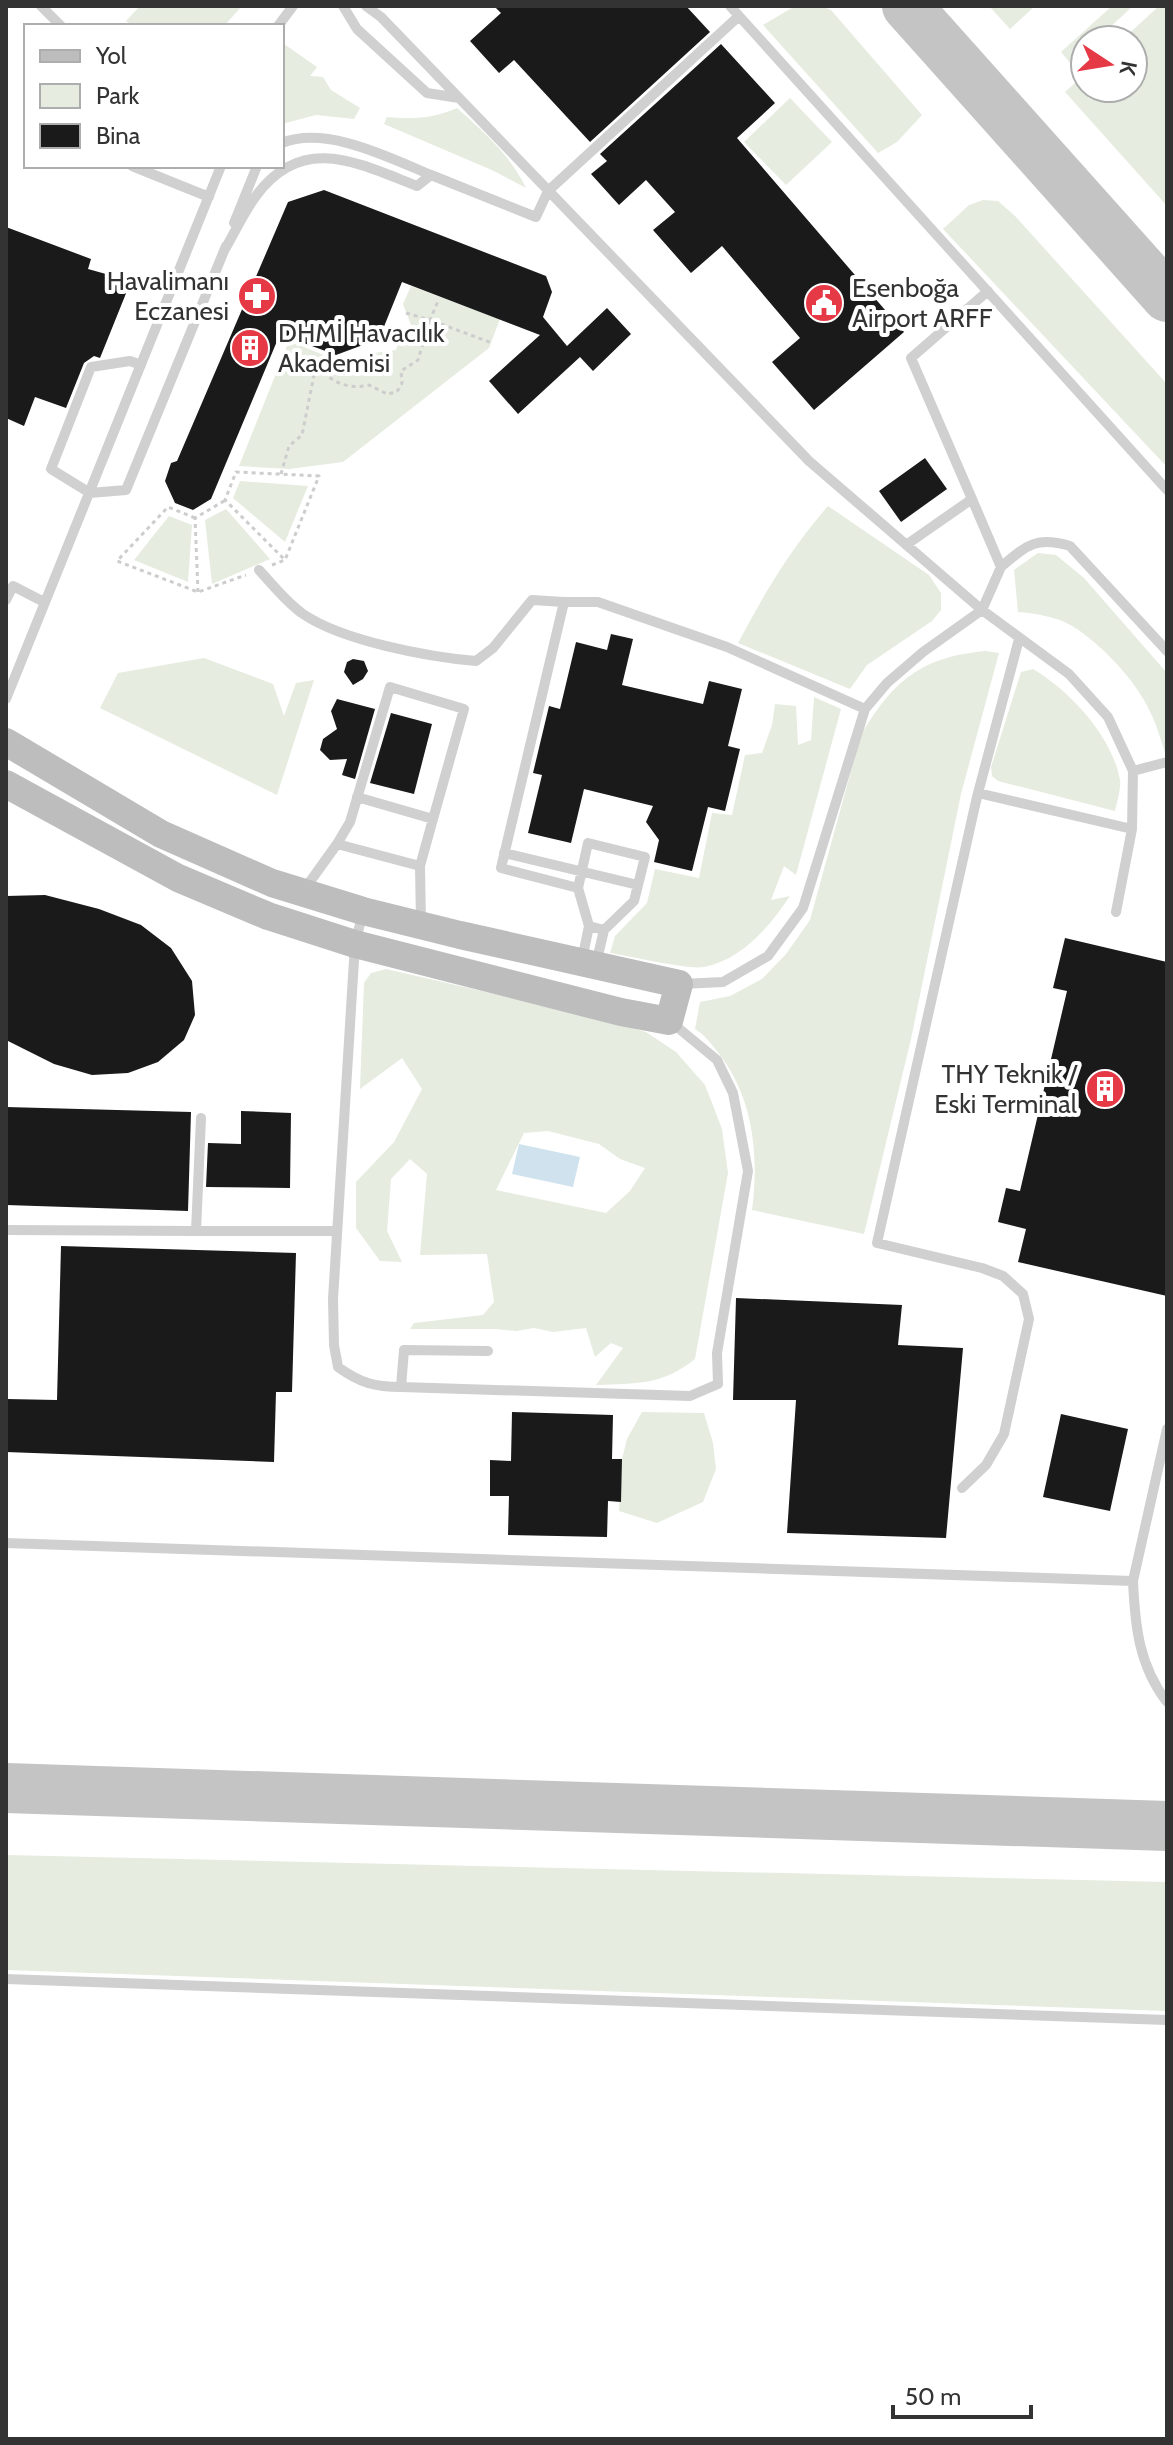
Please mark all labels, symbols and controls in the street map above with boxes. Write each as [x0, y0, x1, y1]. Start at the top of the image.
legend [24, 24, 284, 168]
north arrow [1069, 24, 1149, 104]
text: Yol [95, 41, 127, 70]
text: K [1113, 58, 1143, 78]
text: Park [96, 81, 139, 110]
text: Bina [96, 121, 141, 150]
place label: Havalimanı Eczanesi [107, 265, 229, 327]
place label: Esenboğa Airport ARFF [852, 272, 993, 334]
pharmacy icon: Havalimanı Eczanesi [236, 275, 278, 317]
public building icon: Esenboğa Airport ARFF [803, 282, 845, 324]
place label: DHMİ Havacılık Akademisi [278, 317, 445, 379]
building icon: DHMİ Havacılık Akademisi [229, 327, 271, 369]
place label: THY Teknik / Eski Terminal [934, 1058, 1079, 1120]
building icon: THY Teknik / Eski Terminal [1084, 1068, 1126, 1110]
scale bar [893, 2369, 1031, 2419]
text: 50 m [905, 2382, 961, 2411]

